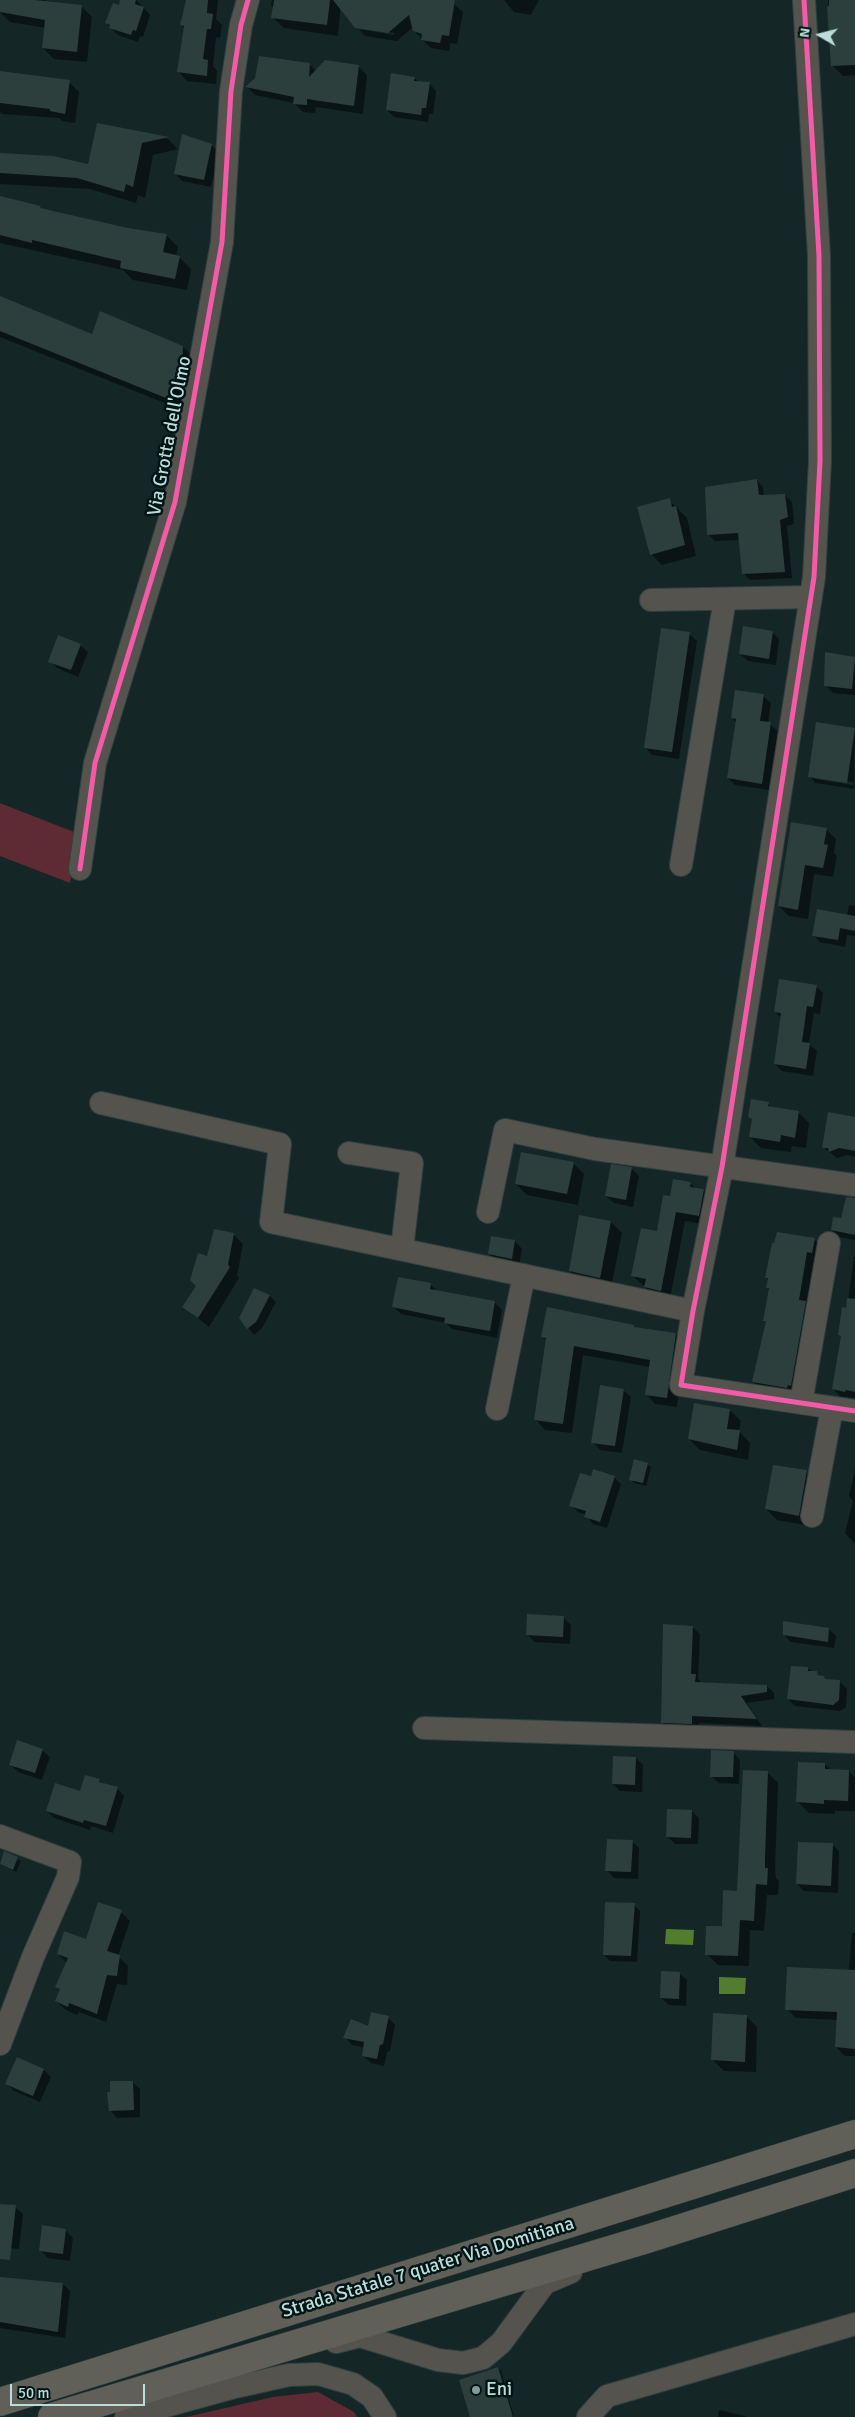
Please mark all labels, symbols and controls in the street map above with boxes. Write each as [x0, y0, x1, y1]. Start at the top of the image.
north arrow [795, 10, 845, 60]
text: N [796, 27, 814, 39]
street label: Via Grotta dell'Olmo [143, 354, 197, 518]
street label: Strada Statale 7 quater Via Domitiana [279, 2213, 577, 2323]
scale bar [12, 2374, 148, 2406]
place label: Eni [486, 2379, 512, 2401]
text: 50 m [18, 2384, 49, 2402]
marker: Eni [470, 2384, 482, 2396]

